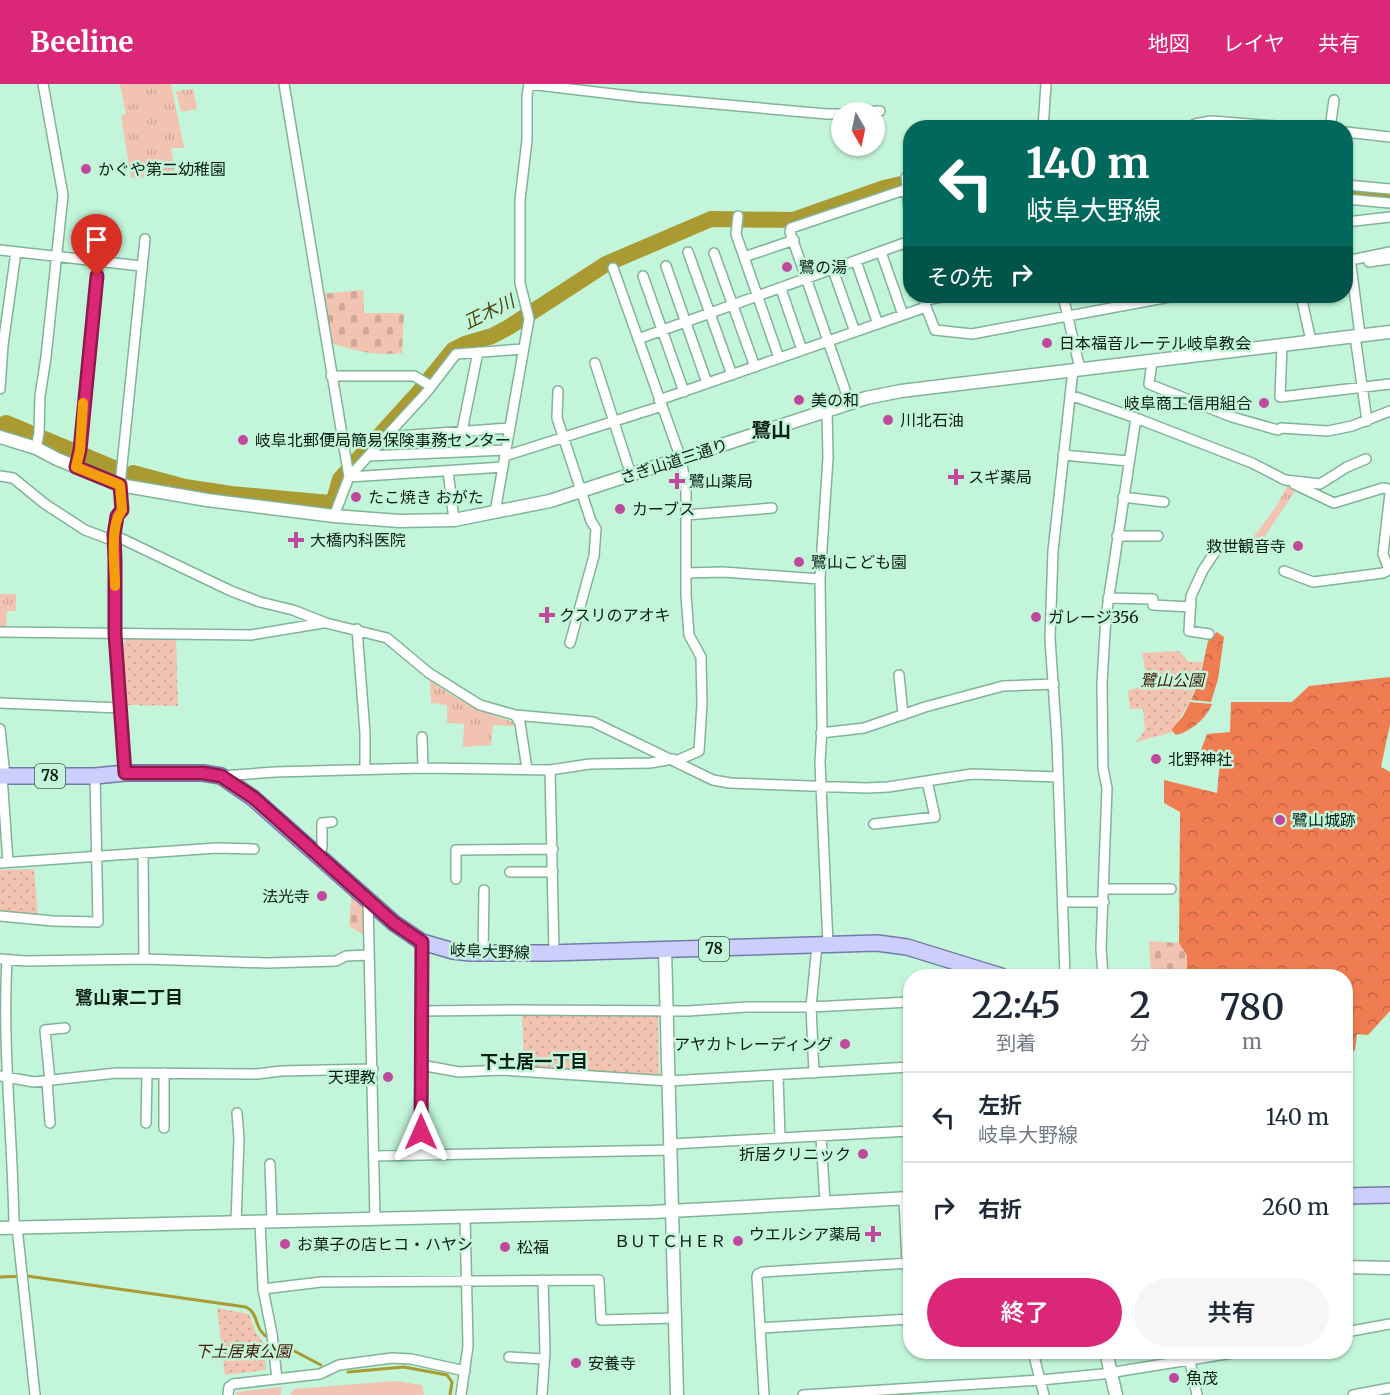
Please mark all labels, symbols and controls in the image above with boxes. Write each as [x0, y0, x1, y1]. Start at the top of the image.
text: Beeline [30, 24, 133, 60]
text: 地図 [1148, 30, 1190, 57]
text: レイヤ [1223, 30, 1285, 57]
text: 共有 [1318, 30, 1360, 57]
north arrow [831, 102, 885, 156]
map controls [831, 102, 885, 156]
text: 140 m [1026, 137, 1149, 189]
icon: left [927, 144, 1005, 222]
place label: かぐや第二幼稚園 [98, 159, 226, 179]
marker: かぐや第二幼稚園 [79, 162, 93, 176]
text: 岐阜大野線 [1026, 193, 1161, 227]
pin [71, 214, 122, 276]
icon: arrive [80, 223, 113, 256]
place label: 鷺の湯 [799, 257, 847, 277]
icon: right [1005, 258, 1038, 291]
marker: 鷺の湯 [780, 260, 794, 274]
text: その先 [927, 263, 993, 291]
water label: 正木川 [459, 289, 520, 334]
place label: 日本福音ルーテル岐阜教会 [1059, 333, 1251, 353]
marker: 日本福音ルーテル岐阜教会 [1040, 336, 1054, 350]
place label: 美の和 [811, 390, 859, 410]
marker: 美の和 [792, 393, 806, 407]
place label: 岐阜商工信用組合 [1124, 393, 1252, 413]
marker: 岐阜商工信用組合 [1257, 396, 1271, 410]
place label: 川北石油 [900, 410, 964, 430]
marker: 川北石油 [881, 413, 895, 427]
district label: 鷺山 [751, 417, 791, 442]
place label: 岐阜北郵便局簡易保険事務センター [255, 430, 511, 450]
marker: 岐阜北郵便局簡易保険事務センター [236, 433, 250, 447]
street label: さぎ山道三通り [618, 434, 730, 488]
place label: スギ薬局 [968, 467, 1032, 487]
marker: スギ薬局 [949, 470, 963, 484]
place label: 鷺山薬局 [689, 471, 753, 491]
marker: 鷺山薬局 [670, 474, 684, 488]
place label: たこ焼き おがた [368, 487, 484, 507]
marker: たこ焼き おがた [349, 490, 363, 504]
place label: カーブス [632, 499, 695, 519]
marker: カーブス [613, 502, 627, 516]
place label: 大橋内科医院 [310, 530, 406, 550]
marker: 大橋内科医院 [287, 531, 305, 549]
place label: 救世観音寺 [1206, 536, 1286, 556]
marker: 救世観音寺 [1291, 539, 1305, 553]
place label: 鷺山こども園 [811, 552, 907, 572]
marker: 鷺山こども園 [792, 555, 806, 569]
place label: クスリのアオキ [559, 605, 671, 625]
place label: ガレージ356 [1048, 607, 1139, 627]
marker: クスリのアオキ [540, 608, 554, 622]
marker: ガレージ356 [1029, 610, 1043, 624]
park label: 鷺山公園 [1140, 670, 1206, 690]
place label: 北野神社 [1168, 749, 1232, 769]
marker: 北野神社 [1149, 752, 1163, 766]
road number: 78 [35, 764, 65, 788]
place label: 鷺山城跡 [1292, 810, 1356, 830]
marker: 鷺山城跡 [1273, 813, 1287, 827]
place label: 法光寺 [262, 886, 310, 906]
marker: 法光寺 [315, 889, 329, 903]
road number: 78 [699, 937, 729, 961]
street label: 岐阜大野線 [450, 940, 530, 962]
text: 22:45 [972, 983, 1061, 1028]
text: 2 [1130, 983, 1151, 1028]
text: 780 [1219, 985, 1284, 1030]
district label: 鷺山東二丁目 [75, 986, 183, 1009]
text: m [1242, 1029, 1262, 1054]
text: 到着 [996, 1030, 1036, 1055]
text: 分 [1130, 1030, 1150, 1055]
place label: アヤカトレーディング [674, 1034, 833, 1054]
marker: アヤカトレーディング [838, 1037, 852, 1051]
district label: 下土居一丁目 [480, 1050, 588, 1073]
place label: 天理教 [328, 1067, 376, 1087]
marker: 天理教 [381, 1070, 395, 1084]
text: 左折 [978, 1091, 1022, 1119]
position arrow [389, 1100, 453, 1164]
icon: left [927, 1101, 960, 1134]
text: 140 m [1266, 1103, 1329, 1131]
text: 岐阜大野線 [978, 1122, 1078, 1147]
place label: 折居クリニック [739, 1144, 851, 1164]
marker: 折居クリニック [856, 1147, 870, 1161]
icon: right [927, 1191, 960, 1224]
text: 260 m [1262, 1193, 1329, 1221]
text: 右折 [978, 1195, 1022, 1223]
place label: ウエルシア薬局 [749, 1224, 861, 1244]
marker: ウエルシア薬局 [866, 1227, 880, 1241]
place label: ＢＵＴＣＨＥＲ [614, 1231, 726, 1251]
place label: お菓子の店ヒコ・ハヤシ [297, 1234, 473, 1254]
marker: ＢＵＴＣＨＥＲ [731, 1234, 745, 1248]
marker: お菓子の店ヒコ・ハヤシ [278, 1237, 292, 1251]
place label: 松福 [517, 1237, 549, 1257]
marker: 松福 [498, 1240, 512, 1254]
button: 終了 [927, 1278, 1122, 1347]
button: 共有 [1134, 1278, 1329, 1347]
park label: 下土居東公園 [195, 1341, 293, 1361]
place label: 安養寺 [588, 1353, 636, 1373]
marker: 安養寺 [569, 1356, 583, 1370]
place label: 魚茂 [1186, 1368, 1218, 1388]
marker: 魚茂 [1167, 1371, 1181, 1385]

